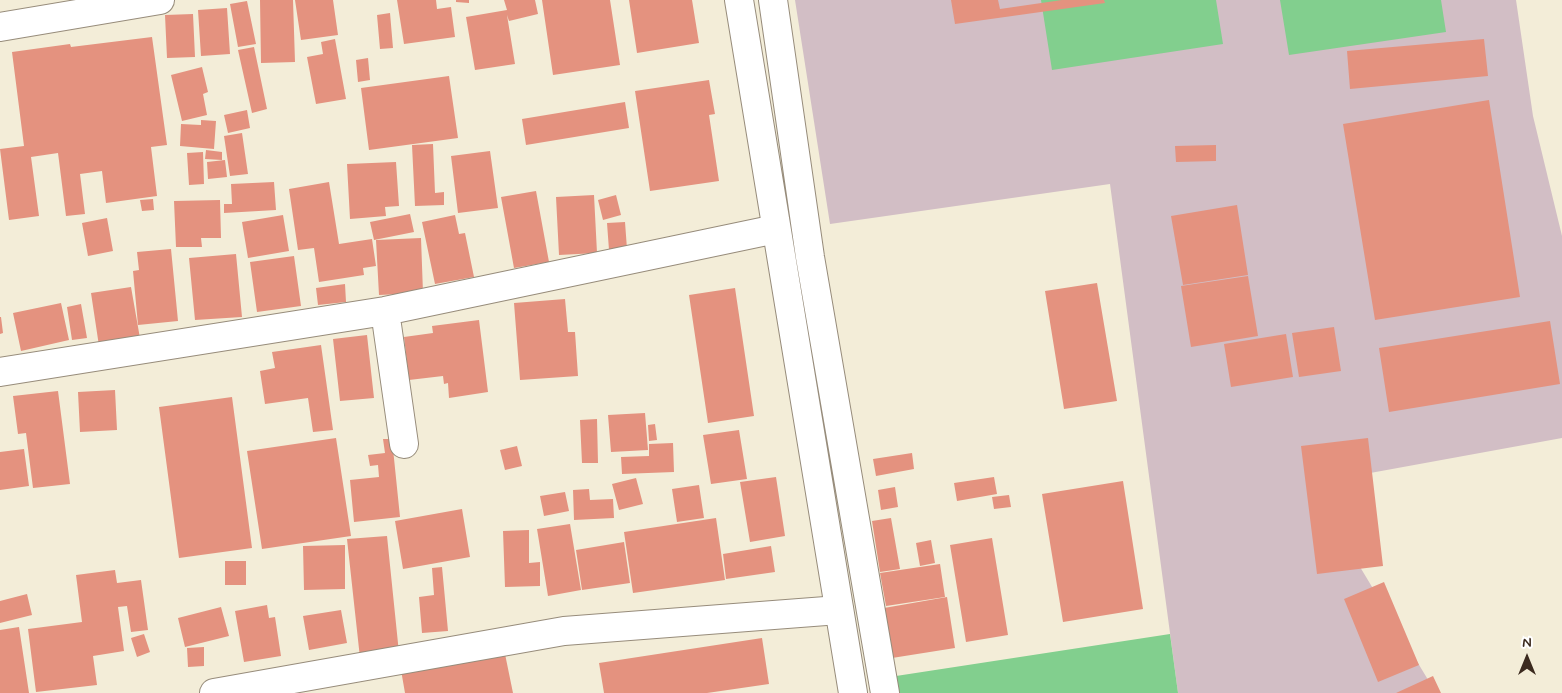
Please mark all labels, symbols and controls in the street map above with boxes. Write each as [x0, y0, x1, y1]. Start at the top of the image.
north arrow [1502, 633, 1552, 683]
text: N [1522, 634, 1532, 652]

